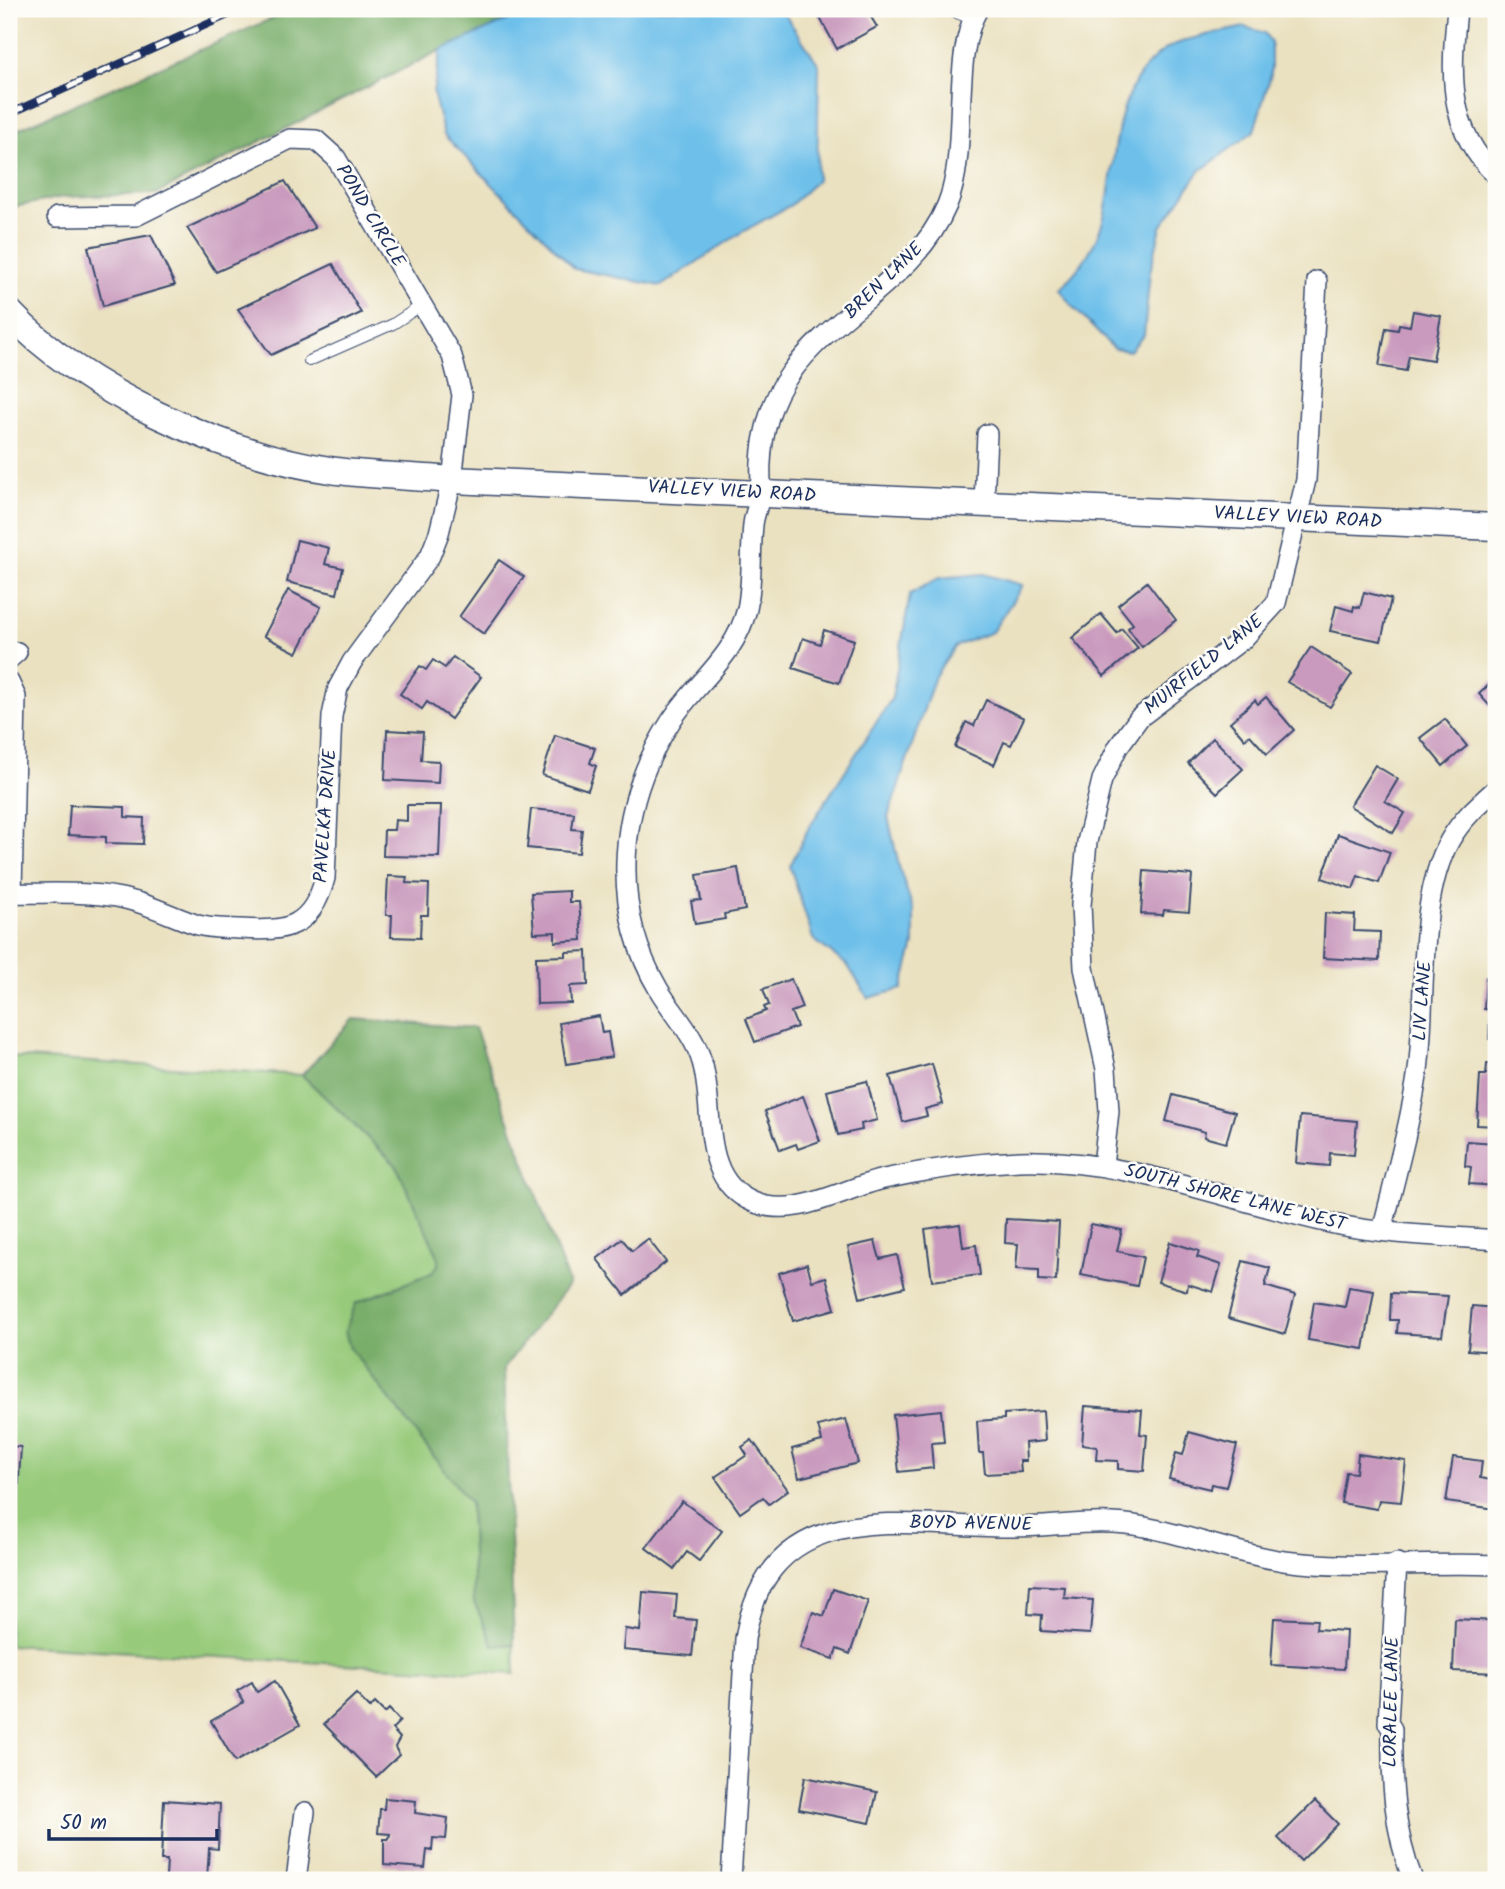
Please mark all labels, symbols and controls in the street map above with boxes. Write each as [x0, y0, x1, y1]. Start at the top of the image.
street label: POND CIRCLE [327, 159, 413, 274]
street label: BREN LANE [837, 235, 931, 327]
street label: VALLEY VIEW ROAD [647, 473, 817, 511]
street label: VALLEY VIEW ROAD [1213, 499, 1383, 537]
street label: MUIRFIELD LANE [1138, 607, 1271, 723]
street label: PAVELKA DRIVE [306, 747, 346, 884]
street label: LIV LANE [1405, 959, 1441, 1042]
street label: SOUTH SHORE LANE WEST [1121, 1156, 1351, 1241]
street label: BOYD AVENUE [909, 1508, 1033, 1540]
street label: LORALEE LANE [1376, 1635, 1408, 1768]
scale bar [49, 1798, 217, 1842]
text: 50 m [60, 1807, 107, 1840]

